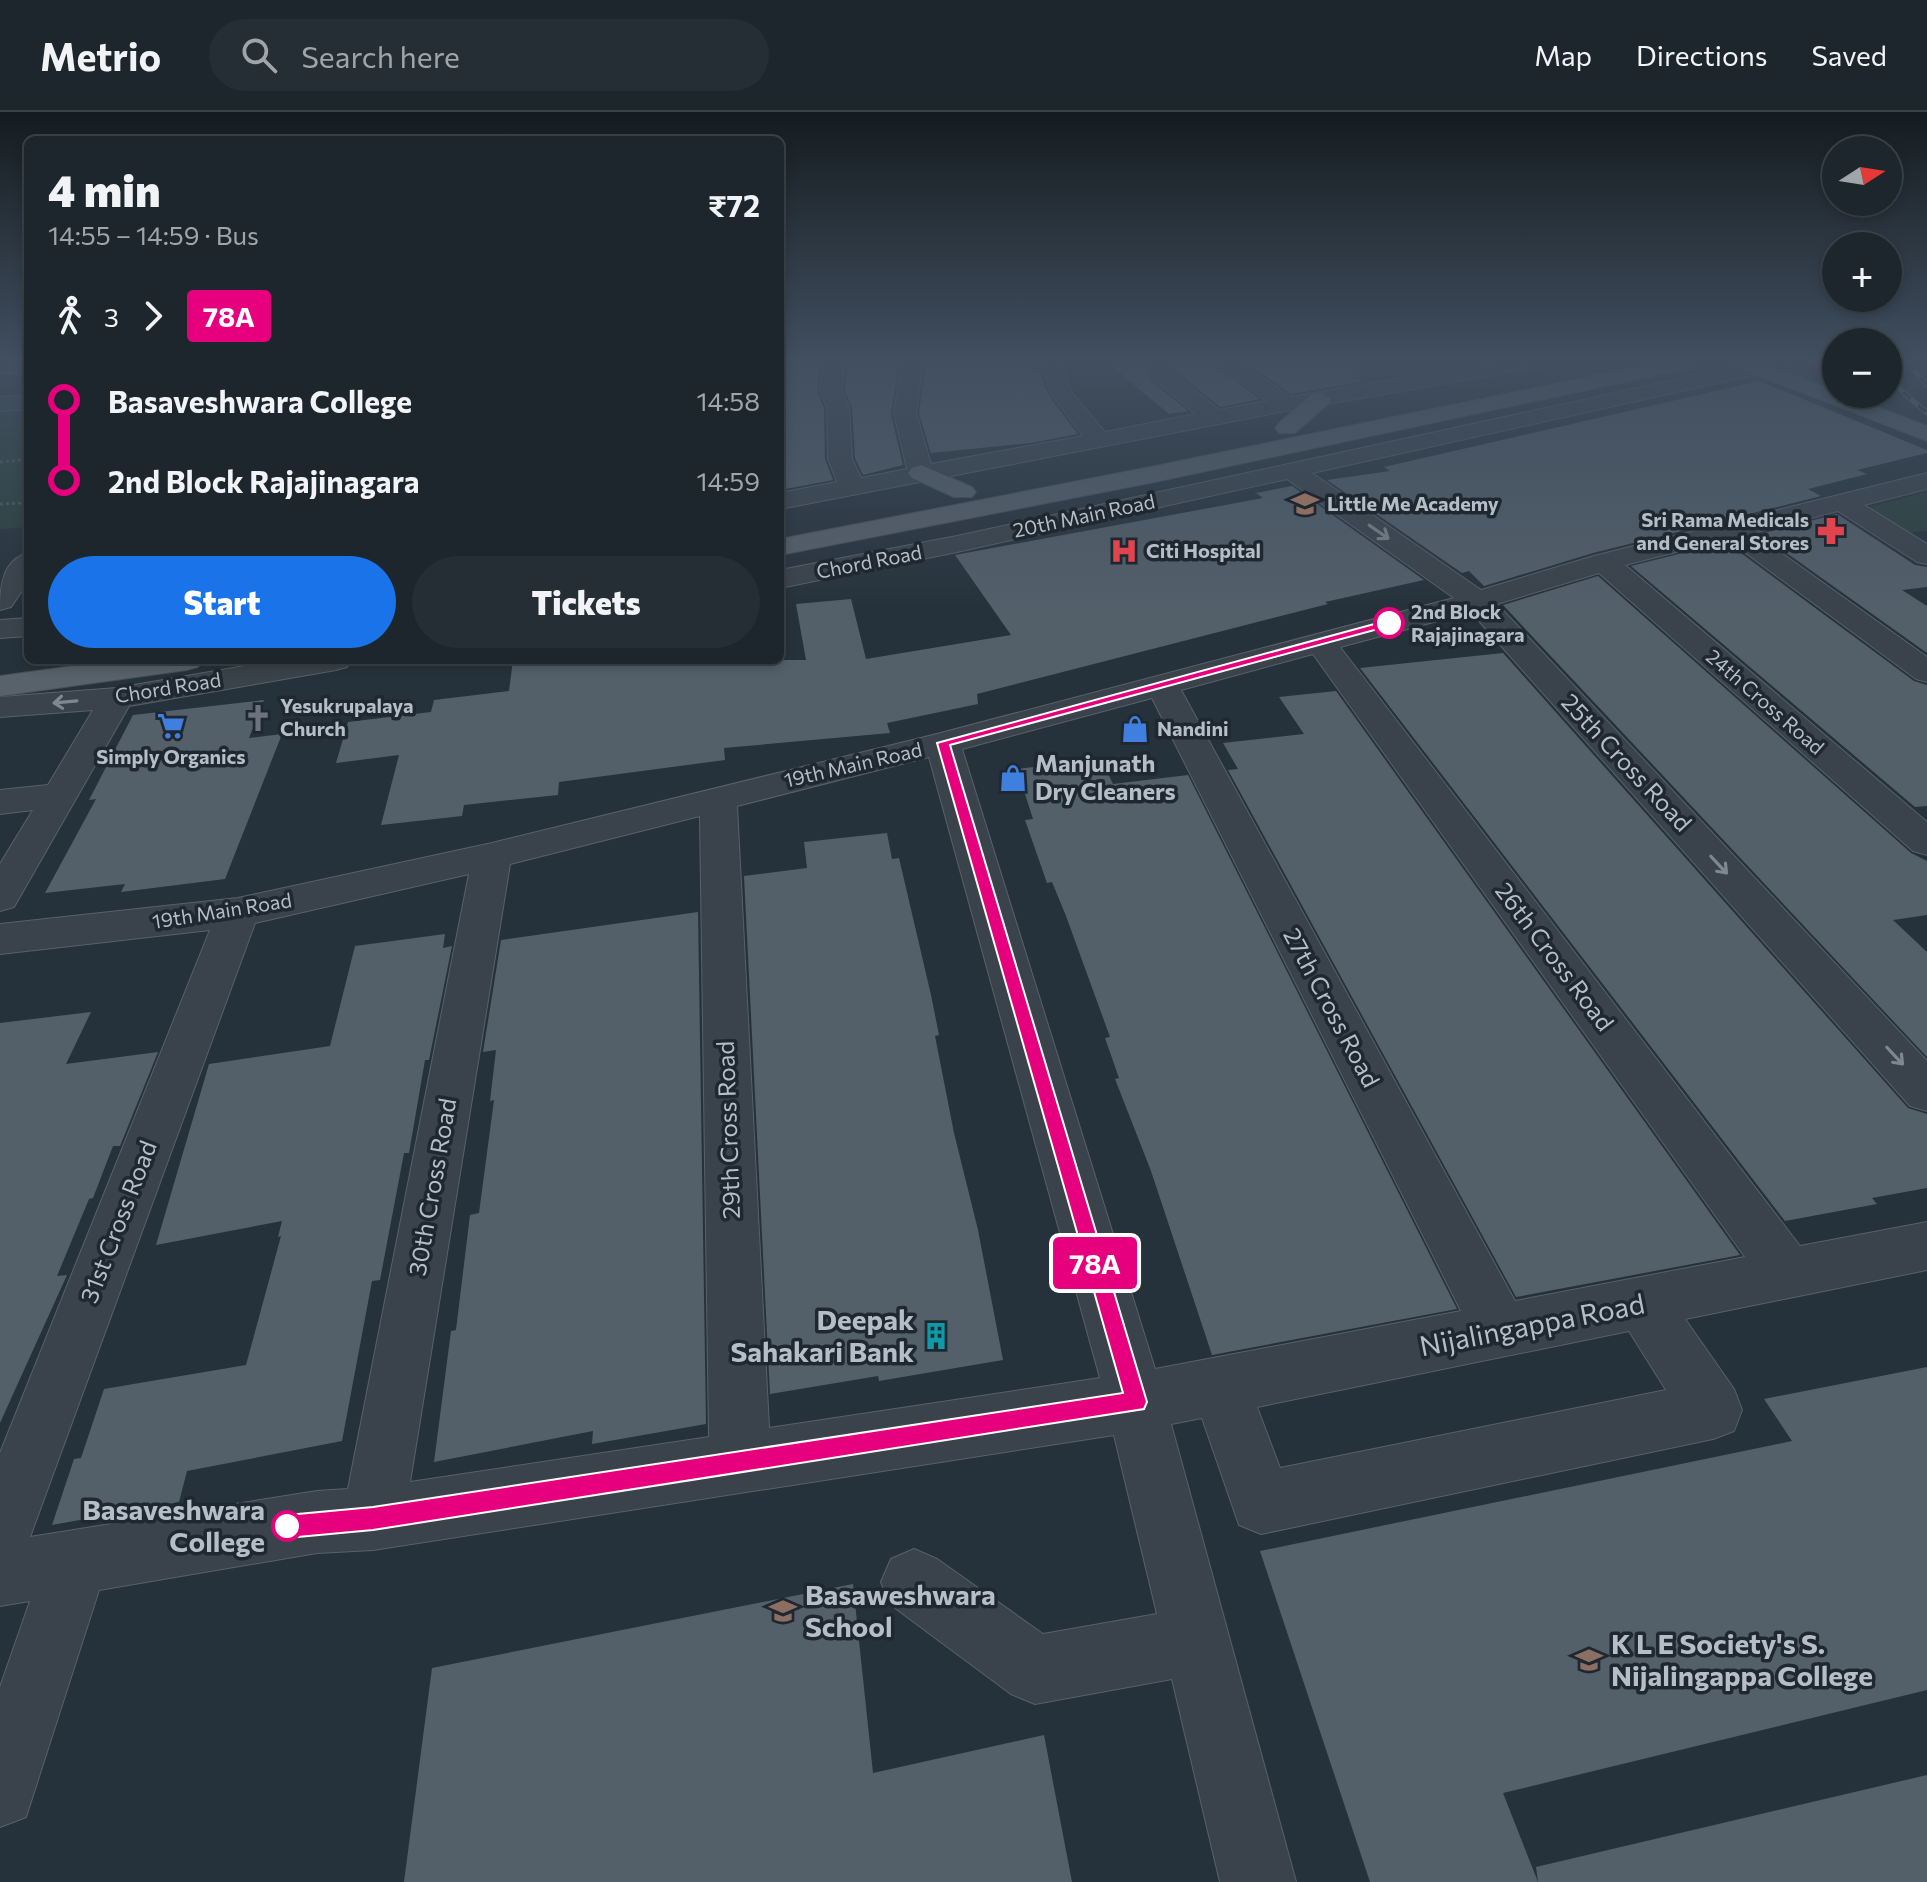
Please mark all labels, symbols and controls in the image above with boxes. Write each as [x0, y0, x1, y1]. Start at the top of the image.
search box [209, 19, 769, 91]
text: Metrio [40, 32, 161, 79]
icon: search [237, 33, 281, 77]
text: Search here [301, 37, 460, 74]
text: Map [1534, 38, 1592, 72]
text: Directions [1636, 38, 1767, 72]
text: Saved [1811, 38, 1887, 72]
north arrow [1822, 136, 1902, 216]
map controls [1822, 136, 1902, 408]
text: 4 min [48, 162, 161, 216]
text: ₹72 [708, 186, 760, 223]
text: 14:55 – 14:59 · Bus [48, 219, 259, 250]
button: + [1822, 232, 1902, 312]
icon: walk [48, 294, 92, 338]
icon: forward [131, 294, 175, 338]
text: 78A [203, 299, 255, 333]
text: 3 [104, 301, 119, 332]
button: − [1822, 328, 1902, 408]
text: Basaveshwara College [108, 382, 412, 419]
text: 14:58 [696, 385, 760, 416]
text: 2nd Block Rajajinagara [108, 462, 420, 499]
text: 14:59 [696, 465, 760, 496]
street label: 20th Main Road [1011, 488, 1157, 542]
school or university icon: Little Me Academy [1290, 489, 1320, 519]
place label: Little Me Academy [1327, 491, 1499, 515]
place label: Sri Rama Medicals and General Stores [1636, 507, 1809, 554]
pharmacy icon: Sri Rama Medicals and General Stores [1816, 516, 1846, 546]
one-way arrow [1367, 524, 1389, 540]
hospital icon: Citi Hospital [1109, 536, 1139, 566]
place label: Citi Hospital [1146, 538, 1261, 562]
street label: Chord Road [814, 539, 924, 583]
button: Start [48, 556, 396, 648]
button: Tickets [412, 556, 760, 648]
place label: 2nd Block Rajajinagara [1411, 599, 1525, 646]
marker: 2nd Block Rajajinagara [1374, 608, 1404, 638]
street label: 24th Cross Road [1702, 644, 1829, 759]
street label: Chord Road [113, 667, 222, 707]
street label: 25th Cross Road [1556, 687, 1698, 837]
place label: Yesukrupalaya Church [280, 693, 414, 740]
one-way arrow [52, 695, 79, 710]
church icon: Yesukrupalaya Church [243, 703, 273, 733]
supermarket icon: Simply Organics [156, 711, 186, 741]
shop icon: Nandini [1120, 714, 1150, 744]
place label: Nandini [1157, 716, 1229, 740]
street label: 19th Main Road [782, 737, 924, 792]
place label: Simply Organics [96, 744, 246, 768]
place label: Manjunath Dry Cleaners [1035, 748, 1176, 805]
shop icon: Manjunath Dry Cleaners [998, 763, 1028, 793]
one-way arrow [1709, 854, 1727, 874]
street label: 26th Cross Road [1490, 876, 1620, 1036]
street label: 19th Main Road [150, 887, 293, 933]
street label: 27th Cross Road [1278, 923, 1387, 1092]
street label: 29th Cross Road [710, 1041, 745, 1220]
one-way arrow [1885, 1046, 1903, 1066]
street label: 30th Cross Road [402, 1096, 461, 1278]
street label: 31st Cross Road [73, 1136, 162, 1307]
line badge: 78A [1049, 1237, 1141, 1289]
text: 78A [1069, 1246, 1121, 1280]
street label: Nijalingappa Road [1416, 1286, 1647, 1363]
place label: Deepak Sahakari Bank [730, 1302, 914, 1368]
building icon: Deepak Sahakari Bank [921, 1321, 951, 1351]
place label: Basaveshwara College [82, 1492, 265, 1558]
marker: Basaveshwara College [272, 1511, 302, 1541]
place label: Basaweshwara School [805, 1577, 996, 1643]
school or university icon: Basaweshwara School [768, 1596, 798, 1626]
place label: K L E Society's S. Nijalingappa College [1611, 1626, 1873, 1692]
school or university icon: K L E Society's S. Nijalingappa College [1574, 1645, 1604, 1675]

